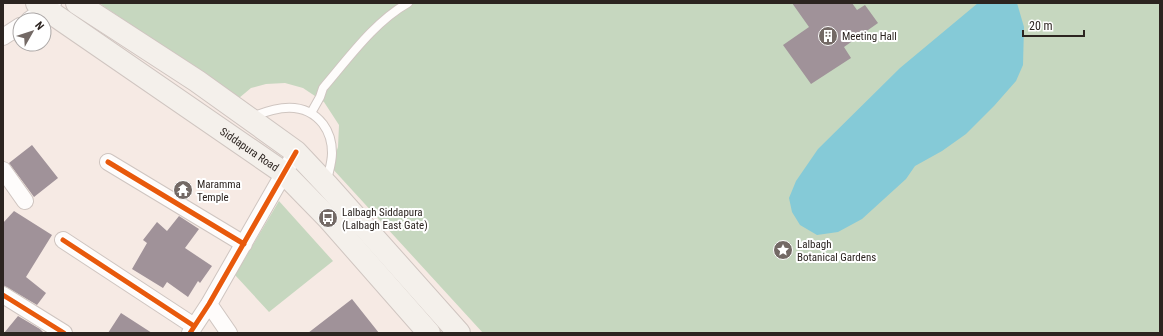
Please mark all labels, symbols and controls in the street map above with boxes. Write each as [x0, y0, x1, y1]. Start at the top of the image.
north arrow [12, 12, 52, 52]
scale bar [1023, 12, 1084, 38]
text: N [32, 19, 47, 33]
text: 20 m [1029, 19, 1053, 33]
building icon: Meeting Hall [817, 25, 839, 47]
place label: Meeting Hall [842, 30, 897, 43]
street label: Siddapura Road [217, 125, 281, 174]
place label: Maramma Temple [197, 178, 241, 204]
temple icon: Maramma Temple [172, 179, 194, 201]
place label: Lalbagh Siddapura (Lalbagh East Gate) [342, 206, 428, 232]
bus stop icon: Lalbagh Siddapura (Lalbagh East Gate) [317, 207, 339, 229]
place label: Lalbagh Botanical Gardens [797, 238, 876, 264]
place icon: Lalbagh Botanical Gardens [772, 239, 794, 261]

